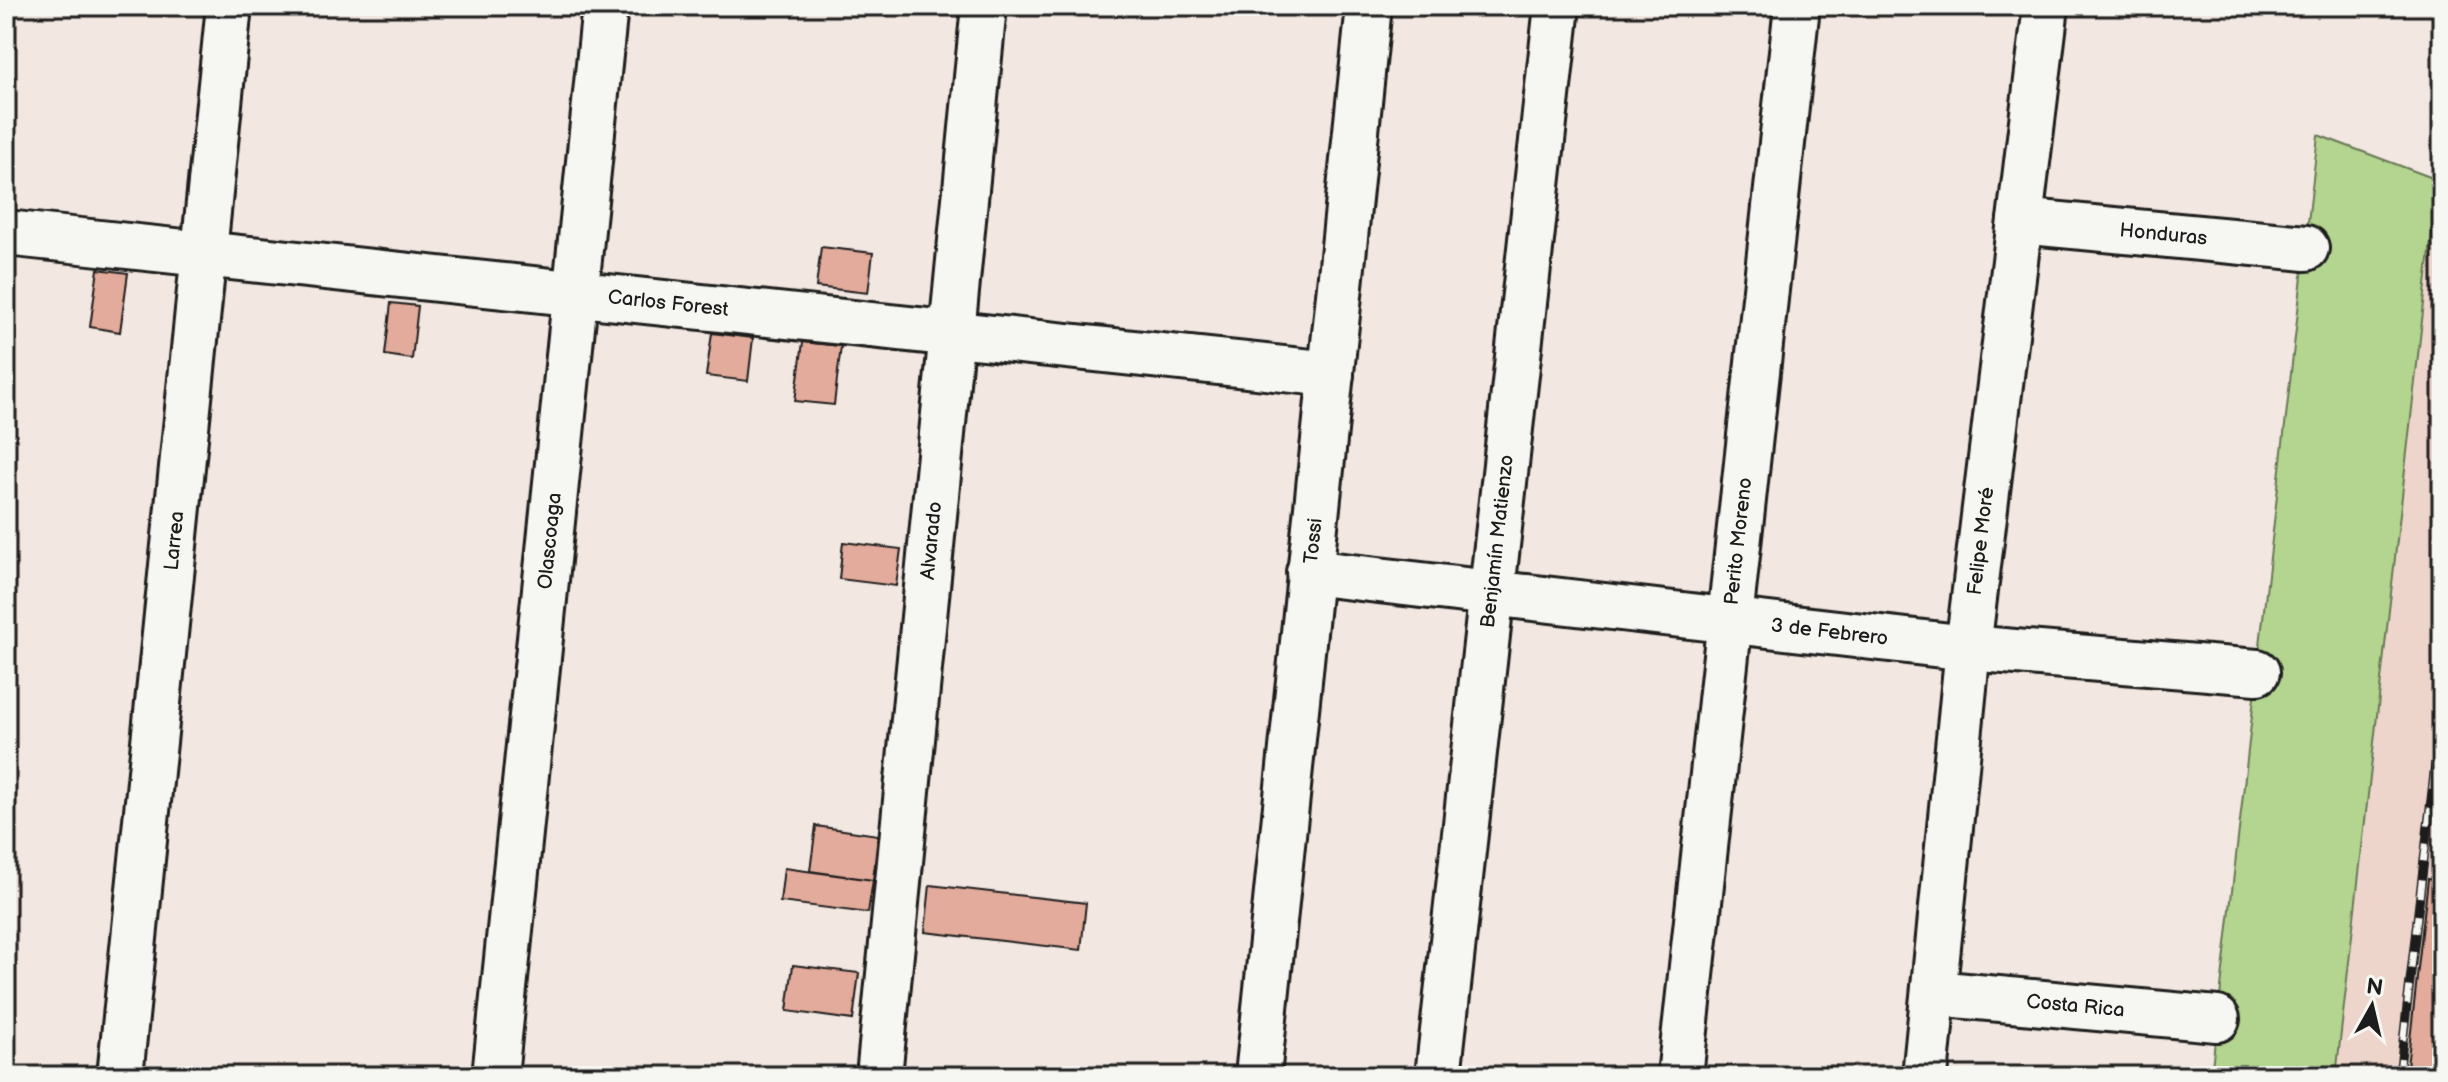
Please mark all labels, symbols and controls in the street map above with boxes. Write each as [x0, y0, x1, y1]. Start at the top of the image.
street label: Honduras [2118, 218, 2208, 251]
street label: Carlos Forest [607, 285, 730, 322]
street label: Benjamín Matienzo [1476, 453, 1519, 629]
street label: Perito Moreno [1720, 476, 1757, 606]
street label: Felipe Moré [1963, 486, 1999, 596]
street label: Olascoaga [533, 491, 567, 590]
street label: Alvarado [916, 500, 947, 581]
street label: Larrea [160, 510, 189, 572]
street label: Tossi [1299, 517, 1328, 565]
street label: 3 de Febrero [1770, 613, 1889, 651]
north arrow [2332, 966, 2412, 1046]
text: N [2365, 973, 2385, 1002]
street label: Costa Rica [2025, 990, 2126, 1022]

